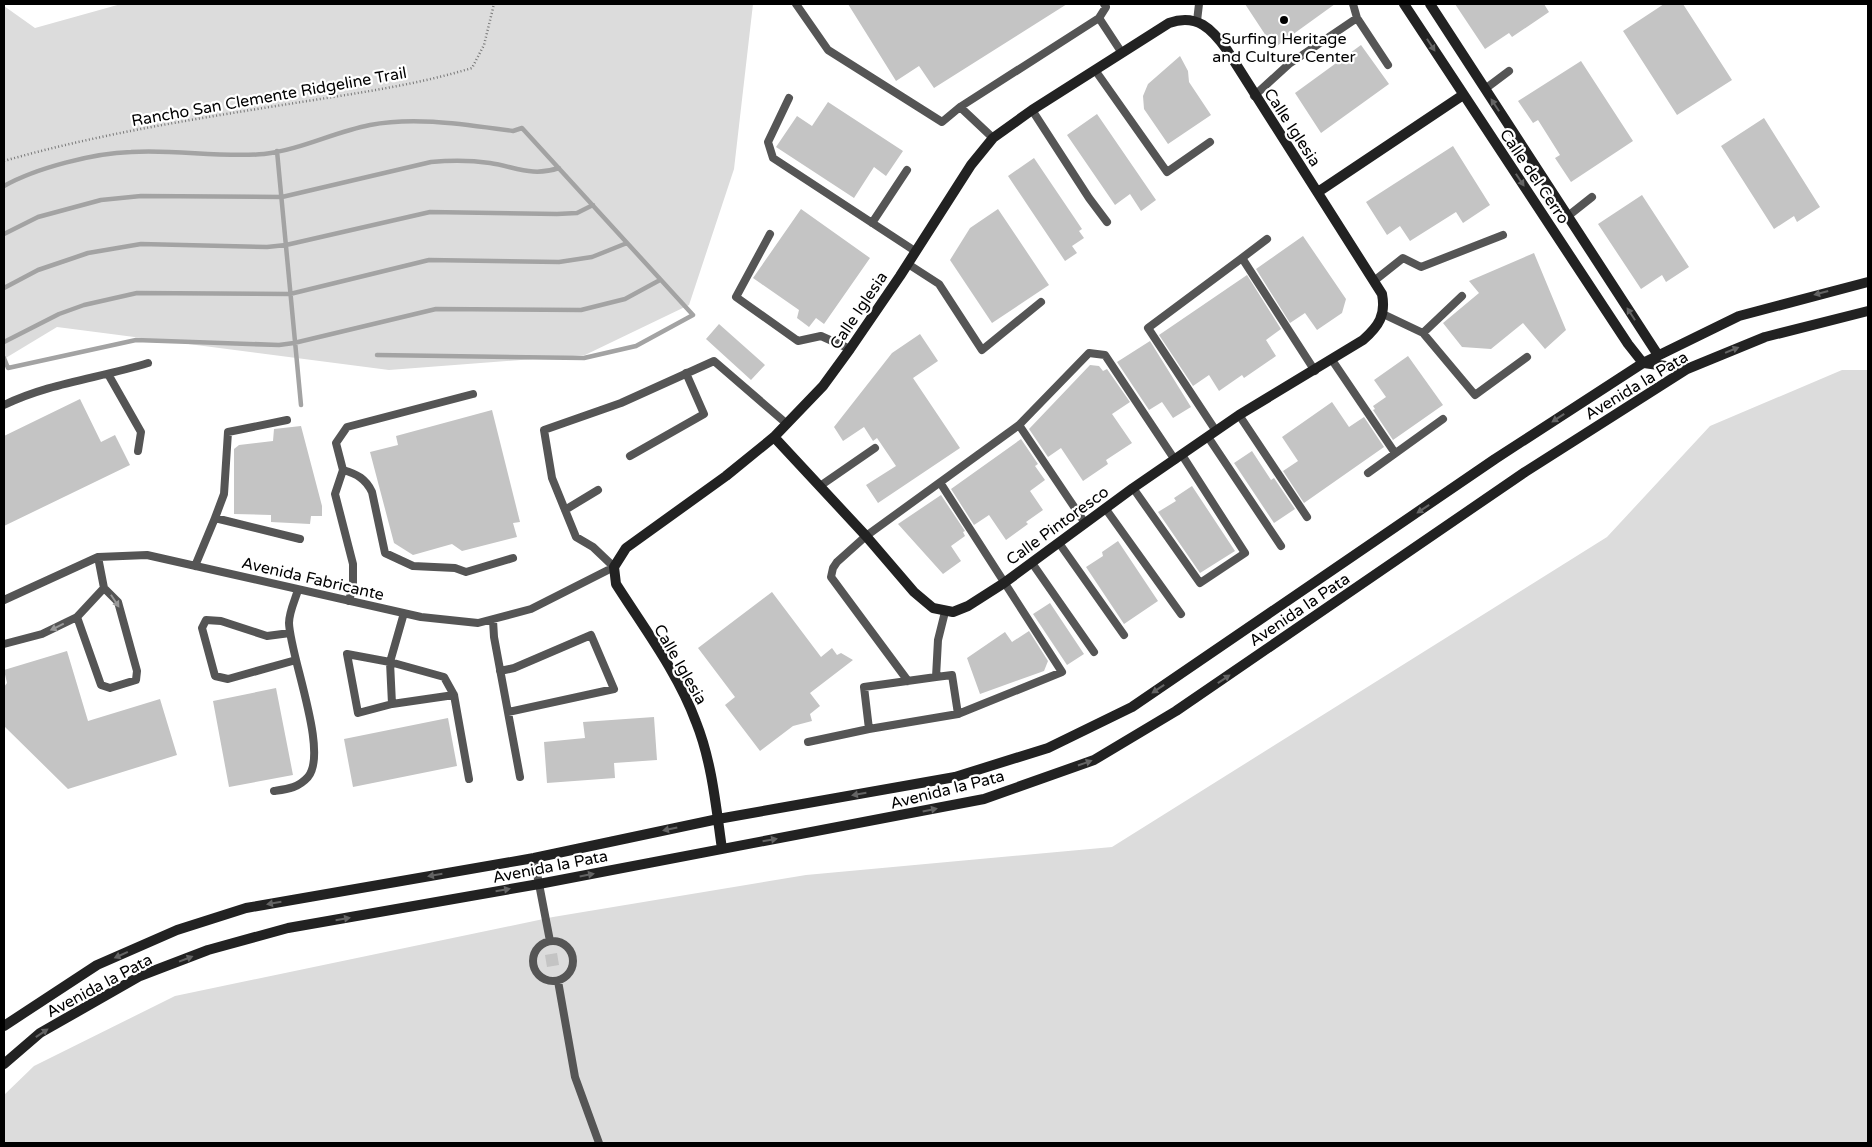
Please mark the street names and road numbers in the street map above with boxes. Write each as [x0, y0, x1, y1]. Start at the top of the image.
street label: Rancho San Clemente Ridgeline Trail [130, 63, 408, 131]
street label: Calle Iglesia [1259, 85, 1325, 170]
street label: Calle del Cerro [1495, 125, 1573, 228]
street label: Calle Iglesia [826, 268, 892, 353]
street label: Avenida la Pata [1581, 347, 1692, 425]
street label: Calle Pintoresco [1002, 482, 1113, 570]
street label: Avenida Fabricante [240, 553, 386, 605]
street label: Avenida la Pata [1245, 569, 1354, 651]
street label: Calle Iglesia [649, 621, 711, 708]
street label: Avenida la Pata [888, 766, 1006, 814]
street label: Avenida la Pata [491, 846, 610, 888]
street label: Avenida la Pata [43, 950, 156, 1022]

